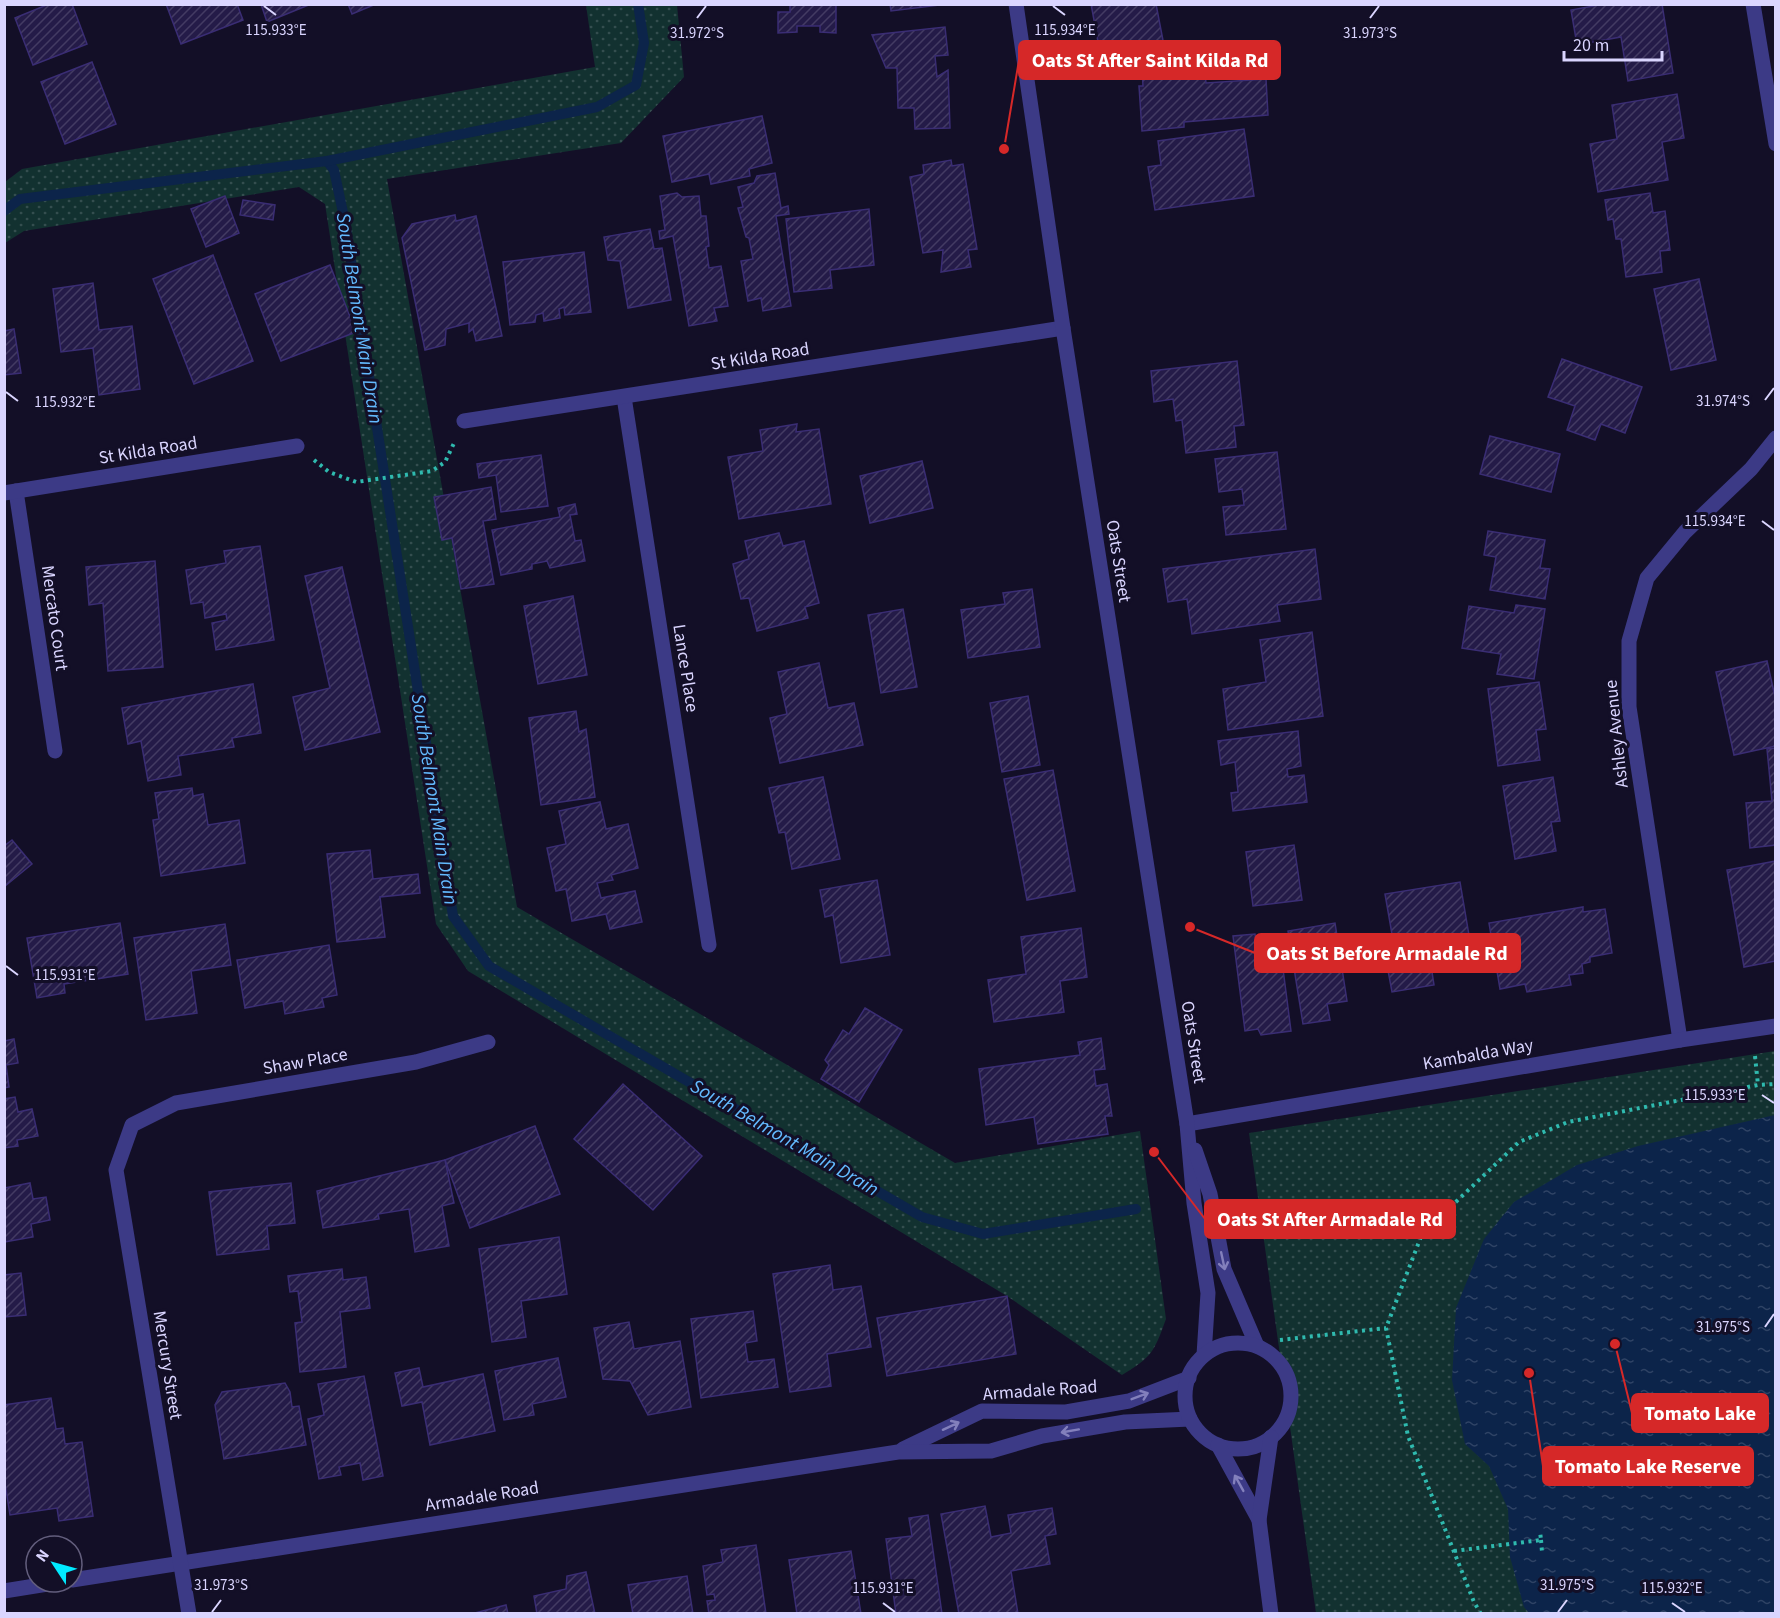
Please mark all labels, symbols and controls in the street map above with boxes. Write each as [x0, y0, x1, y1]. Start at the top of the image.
text: 115.933°E [245, 20, 307, 41]
text: 115.934°E [1034, 20, 1096, 41]
text: 31.972°S [670, 23, 724, 44]
text: 31.973°S [1343, 23, 1397, 44]
scale bar [1564, 24, 1662, 62]
text: 20 m [1573, 33, 1609, 58]
callout: Oats St After Saint Kilda Rd [1019, 41, 1280, 79]
text: Oats St After Saint Kilda Rd [1032, 47, 1268, 75]
water label: South Belmont Main Drain [328, 211, 390, 426]
street label: St Kilda Road [709, 336, 811, 377]
text: 31.974°S [1696, 391, 1750, 412]
text: 115.932°E [34, 392, 96, 413]
street label: St Kilda Road [97, 430, 199, 471]
text: 115.934°E [1684, 511, 1746, 532]
street label: Oats Street [1100, 518, 1137, 604]
street label: Mercato Court [35, 564, 74, 672]
street label: Lance Place [666, 622, 705, 714]
street label: Ashley Avenue [1598, 679, 1635, 789]
water label: South Belmont Main Drain [403, 692, 465, 907]
callout: Oats St Before Armadale Rd [1255, 934, 1520, 972]
text: Oats St Before Armadale Rd [1266, 940, 1508, 968]
text: 115.931°E [34, 965, 96, 986]
street label: Oats Street [1175, 999, 1212, 1085]
street label: Kambalda Way [1421, 1032, 1536, 1077]
street label: Shaw Place [261, 1042, 349, 1081]
water label: South Belmont Main Drain [685, 1072, 884, 1203]
text: 115.933°E [1684, 1085, 1746, 1106]
callout: Oats St After Armadale Rd [1205, 1200, 1455, 1238]
text: Oats St After Armadale Rd [1217, 1206, 1443, 1234]
one-way arrow [1218, 1251, 1229, 1271]
street label: Mercury Street [147, 1309, 188, 1421]
text: 31.975°S [1696, 1317, 1750, 1338]
street label: Armadale Road [982, 1374, 1098, 1407]
one-way arrow [1131, 1390, 1149, 1401]
callout: Tomato Lake [1632, 1394, 1768, 1432]
text: Tomato Lake [1644, 1400, 1756, 1428]
one-way arrow [941, 1420, 959, 1432]
one-way arrow [1060, 1426, 1080, 1437]
callout: Tomato Lake Reserve [1543, 1447, 1753, 1485]
text: Tomato Lake Reserve [1555, 1453, 1741, 1481]
one-way arrow [1233, 1474, 1244, 1492]
street label: Armadale Road [423, 1475, 541, 1518]
north arrow [24, 1534, 84, 1594]
text: N [31, 1545, 55, 1567]
text: 31.973°S [194, 1575, 248, 1596]
text: 31.975°S [1540, 1575, 1594, 1596]
text: 115.931°E [852, 1578, 914, 1599]
text: 115.932°E [1641, 1578, 1703, 1599]

